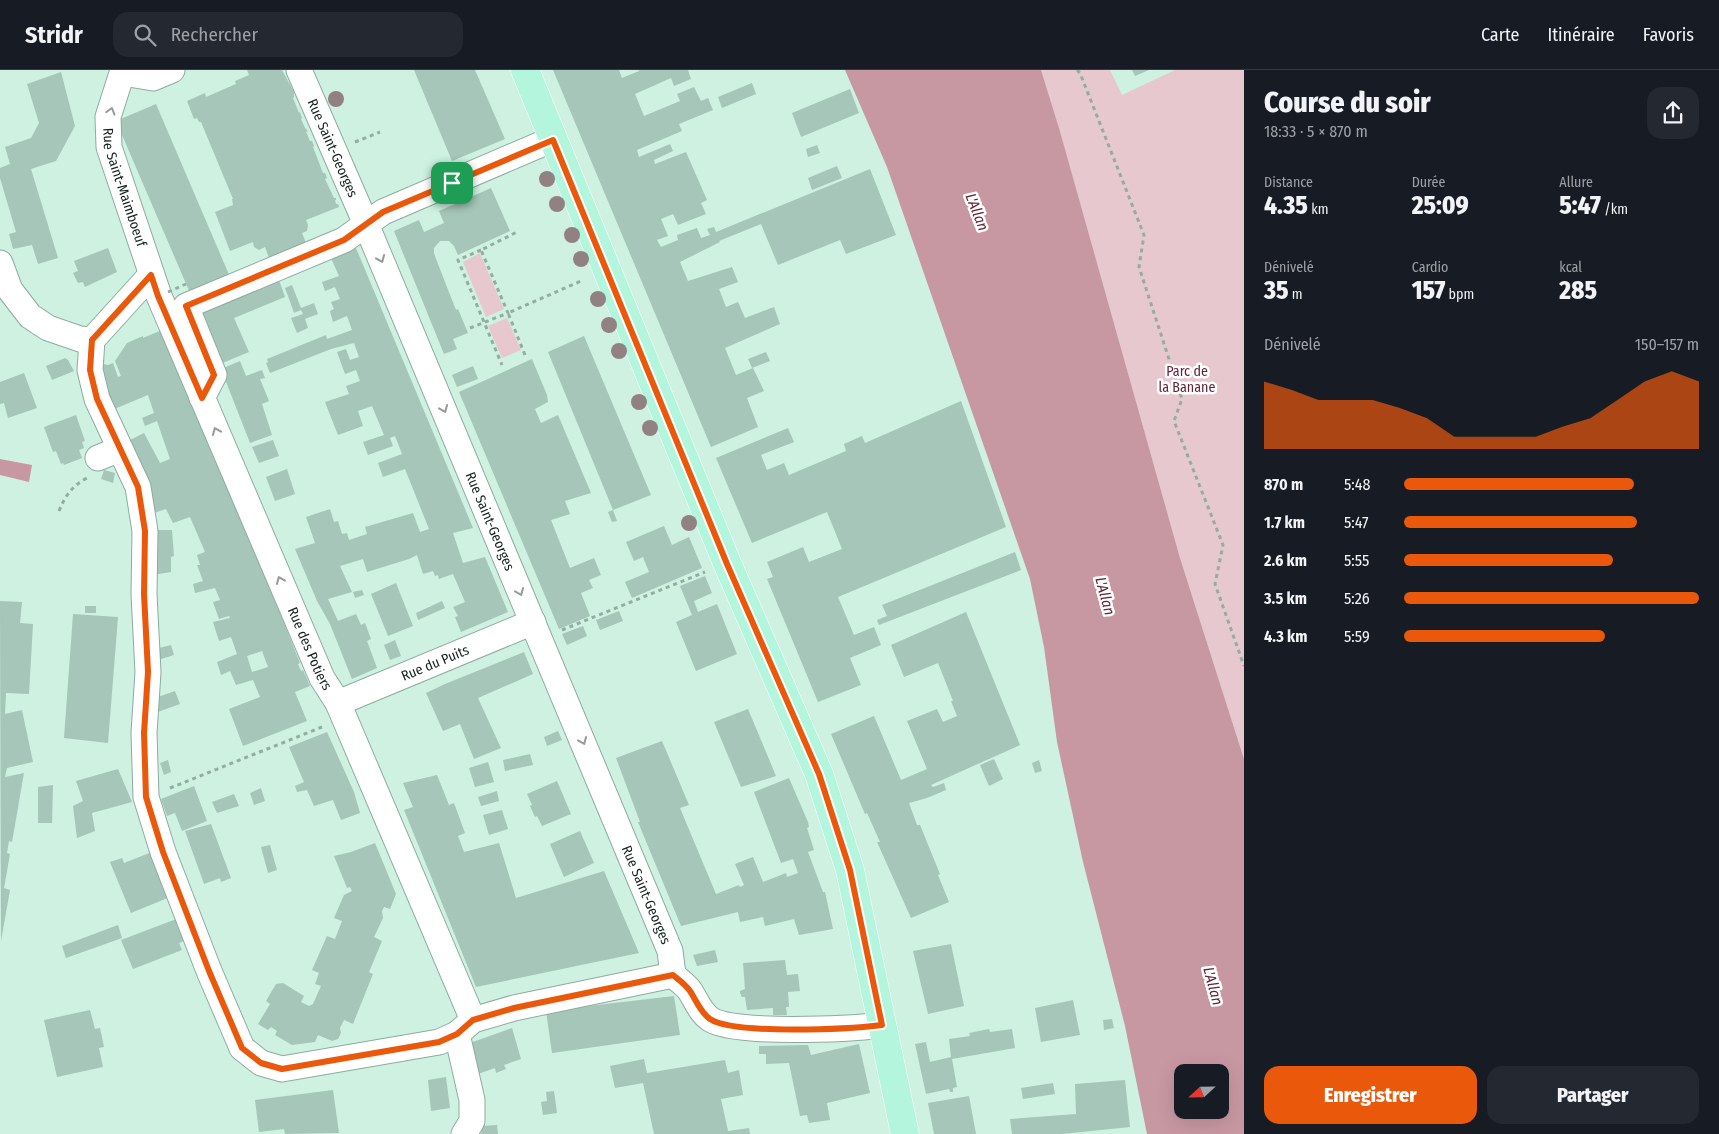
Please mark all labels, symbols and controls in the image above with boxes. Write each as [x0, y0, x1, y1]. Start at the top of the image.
search box [113, 12, 463, 57]
text: Stridr [25, 21, 83, 49]
icon: search [131, 21, 159, 49]
text: Rechercher [171, 23, 258, 46]
text: Carte [1481, 24, 1519, 46]
text: Itinéraire [1547, 24, 1615, 46]
text: Favoris [1643, 24, 1694, 46]
text: Course du soir [1264, 86, 1431, 119]
button: share [1647, 87, 1699, 139]
street label: Rue Saint-Georges [304, 96, 362, 200]
one-way arrow [105, 106, 116, 115]
text: 18:33 · 5 × 870 m [1264, 122, 1368, 141]
street label: Rue Saint-Maimboeuf [100, 128, 151, 250]
pin [431, 162, 473, 204]
icon: arrive [438, 169, 466, 197]
text: Distance [1264, 174, 1313, 191]
text: Durée [1412, 174, 1445, 191]
text: Allure [1559, 174, 1593, 191]
water label: L'Allan [962, 191, 992, 233]
text: 4.35 [1264, 191, 1308, 221]
text: 25:09 [1412, 191, 1469, 221]
text: 5:47 [1559, 191, 1601, 221]
text: km [1308, 201, 1328, 218]
text: /km [1601, 201, 1628, 218]
one-way arrow [375, 255, 385, 263]
text: Dénivelé [1264, 259, 1314, 276]
text: Cardio [1412, 259, 1448, 276]
text: kcal [1559, 259, 1582, 276]
text: 35 [1264, 276, 1289, 306]
text: 157 [1412, 276, 1445, 306]
text: 285 [1559, 276, 1597, 306]
text: m [1289, 286, 1303, 303]
text: bpm [1445, 286, 1474, 303]
text: Dénivelé [1264, 335, 1321, 354]
text: 150–157 m [1635, 335, 1699, 354]
park label: Parc de la Banane [1159, 363, 1215, 396]
one-way arrow [437, 404, 448, 413]
one-way arrow [212, 427, 223, 436]
street label: Rue Saint-Georges [462, 469, 518, 573]
text: 870 m [1264, 475, 1303, 494]
text: 5:48 [1344, 475, 1370, 494]
text: 1.7 km [1264, 513, 1305, 532]
text: 5:47 [1344, 513, 1369, 532]
text: 2.6 km [1264, 551, 1307, 570]
text: 5:55 [1344, 551, 1369, 570]
water label: L'Allan [1091, 575, 1119, 617]
one-way arrow [276, 576, 286, 585]
one-way arrow [513, 587, 524, 596]
text: 3.5 km [1264, 589, 1307, 608]
text: 5:26 [1344, 589, 1370, 608]
street label: Rue des Potiers [284, 604, 336, 693]
text: 4.3 km [1264, 627, 1307, 646]
text: 5:59 [1344, 627, 1370, 646]
street label: Rue du Puits [399, 641, 471, 684]
one-way arrow [576, 736, 587, 745]
street label: Rue Saint-Georges [618, 843, 675, 947]
water label: L'Allan [1199, 965, 1227, 1007]
north arrow [1174, 1064, 1229, 1119]
map controls [1174, 1064, 1229, 1119]
button: Enregistrer [1264, 1066, 1477, 1124]
button: Partager [1487, 1066, 1699, 1124]

